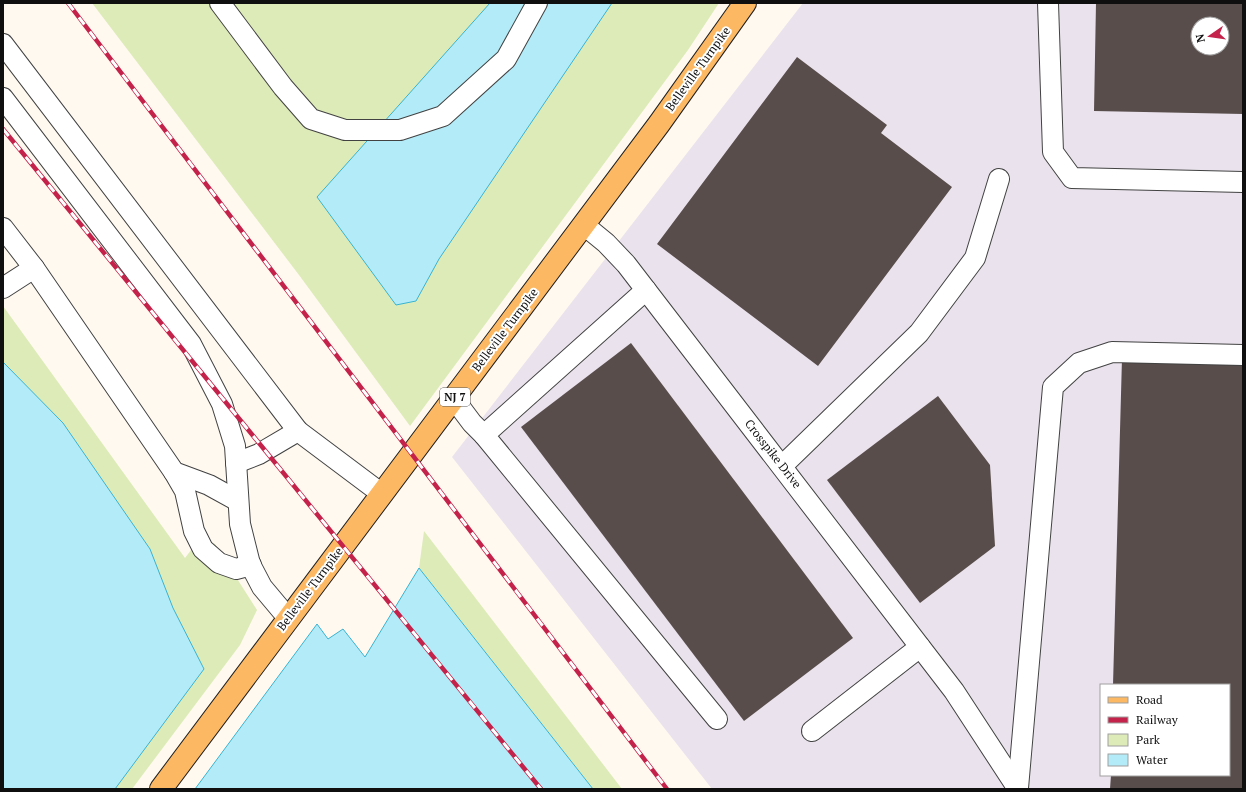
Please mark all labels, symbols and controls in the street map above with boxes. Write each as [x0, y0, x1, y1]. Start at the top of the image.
north arrow [1190, 16, 1230, 56]
street label: Belleville Turnpike [662, 24, 733, 114]
text: N [1192, 32, 1208, 44]
street label: Belleville Turnpike [468, 285, 541, 374]
road number: NJ 7 [440, 388, 470, 406]
street label: Crosspike Drive [742, 416, 805, 491]
street label: Belleville Turnpike [273, 544, 346, 633]
legend [1100, 684, 1230, 776]
text: Road [1136, 692, 1163, 707]
text: Railway [1136, 712, 1179, 727]
text: Park [1136, 732, 1161, 747]
text: Water [1136, 752, 1168, 767]

